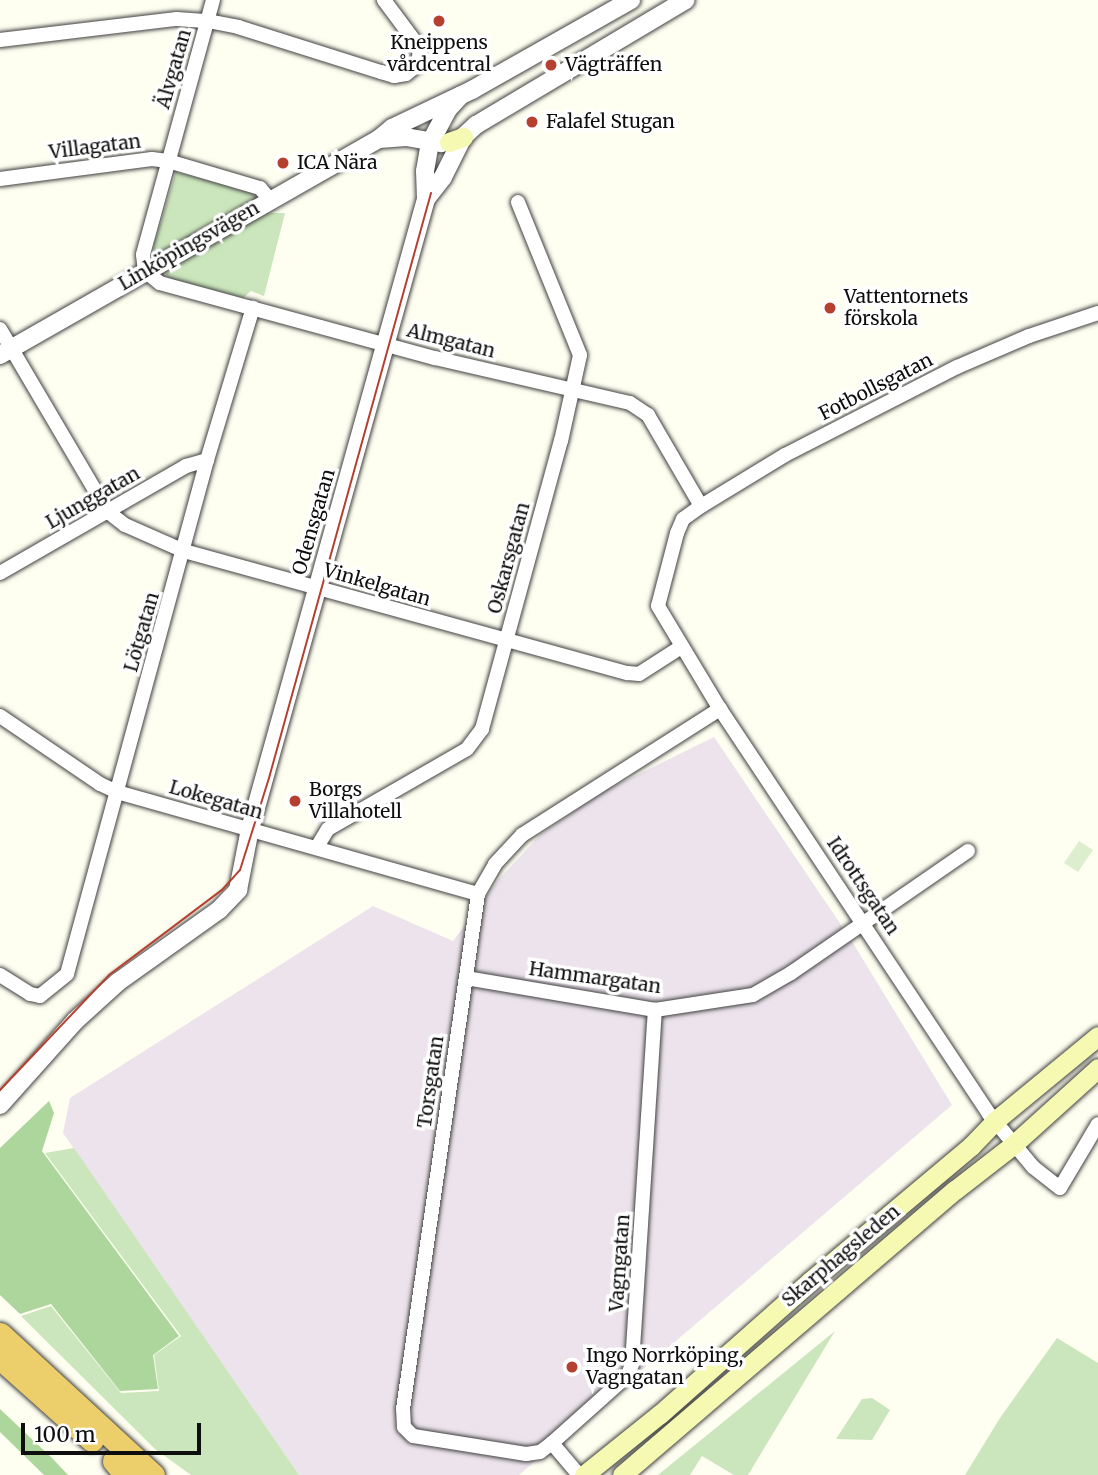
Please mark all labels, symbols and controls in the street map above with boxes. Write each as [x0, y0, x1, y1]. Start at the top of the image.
marker: Kneippens vårdcentral [431, 13, 447, 29]
street label: Älvgatan [152, 27, 196, 111]
place label: Kneippens vårdcentral [387, 32, 491, 76]
place label: Vägträffen [565, 54, 662, 76]
marker: Vägträffen [543, 57, 559, 73]
place label: Falafel Stugan [546, 111, 675, 133]
marker: Falafel Stugan [524, 114, 540, 130]
street label: Villagatan [48, 130, 142, 164]
place label: ICA Nära [297, 152, 377, 174]
marker: ICA Nära [275, 155, 291, 171]
street label: Linköpingsvägen [115, 196, 263, 296]
place label: Vattentornets förskola [844, 286, 968, 330]
marker: Vattentornets förskola [822, 300, 838, 316]
street label: Almgatan [405, 319, 497, 363]
street label: Fotbollsgatan [815, 349, 937, 425]
street label: Ljunggatan [42, 462, 144, 534]
street label: Odensgatan [288, 466, 340, 578]
street label: Oskarsgatan [483, 500, 535, 616]
street label: Vinkelgatan [321, 559, 433, 611]
street label: Lötgatan [120, 589, 164, 675]
street label: Lokegatan [167, 776, 265, 824]
place label: Borgs Villahotell [309, 779, 402, 823]
marker: Borgs Villahotell [287, 793, 303, 809]
street label: Idrottsgatan [822, 833, 904, 939]
street label: Hammargatan [528, 957, 662, 999]
street label: Torsgatan [413, 1034, 449, 1130]
street label: Skarphagsleden [777, 1200, 905, 1312]
street label: Vagngatan [605, 1213, 635, 1313]
place label: Ingo Norrköping, Vagngatan [586, 1345, 743, 1389]
marker: Ingo Norrköping, Vagngatan [564, 1359, 580, 1375]
scale bar [24, 1408, 205, 1452]
text: 100 m [34, 1421, 96, 1448]

